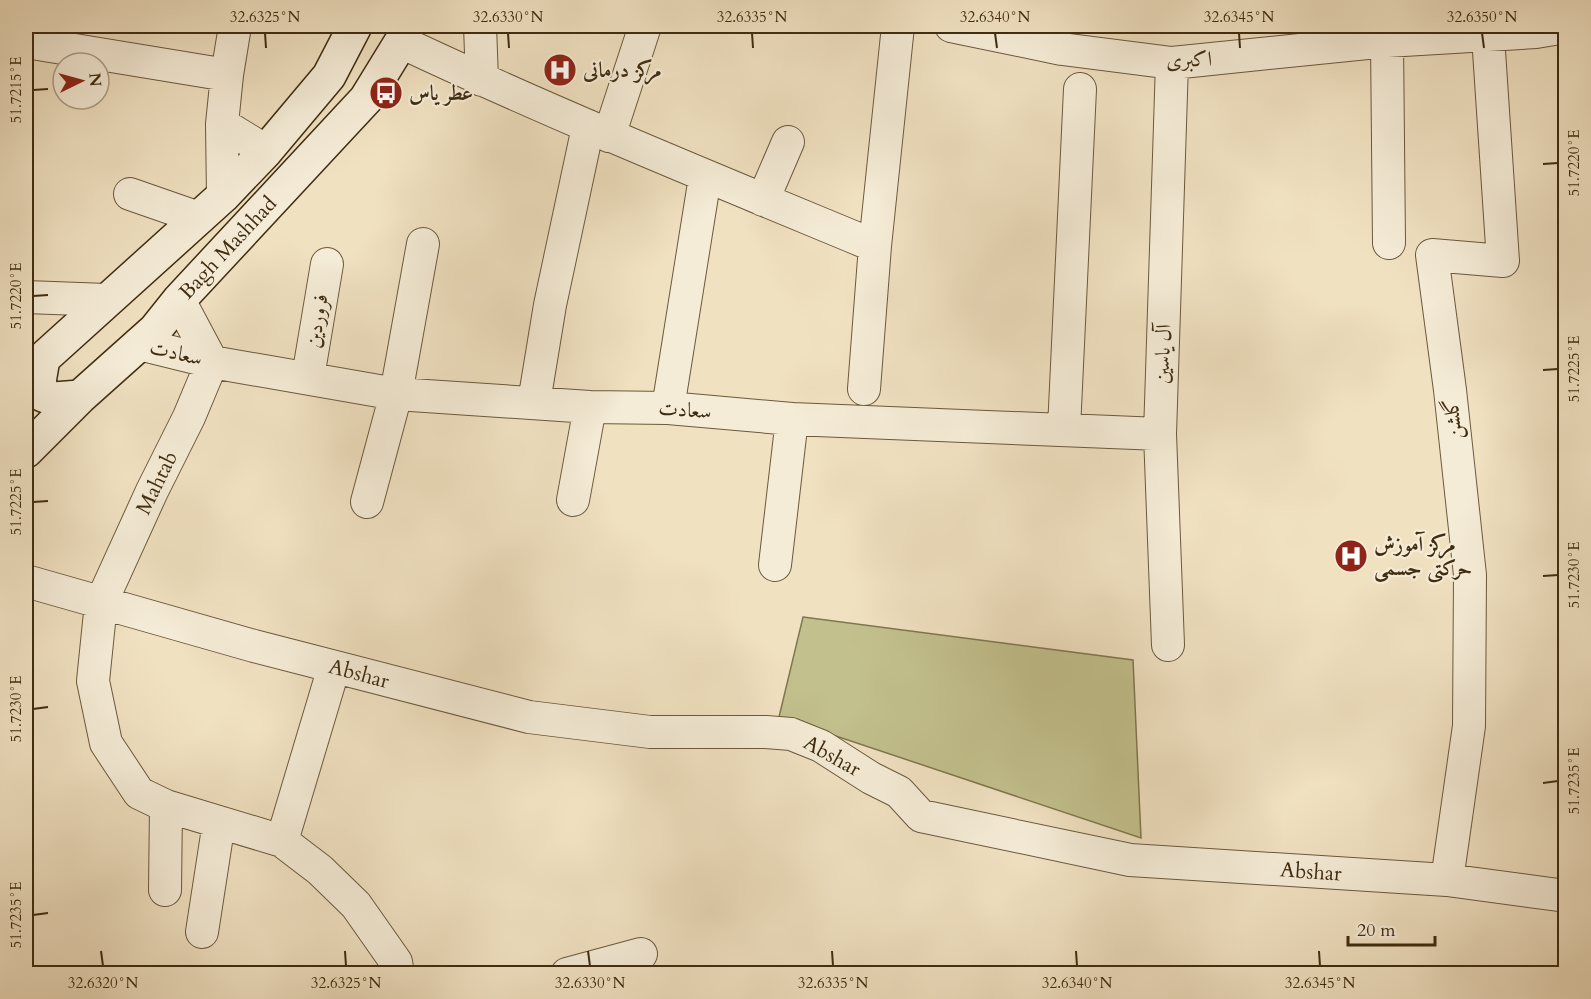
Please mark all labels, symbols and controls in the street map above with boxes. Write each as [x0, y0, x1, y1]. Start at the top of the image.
text: 32.6325°N [230, 7, 300, 27]
text: 32.6330°N [473, 7, 543, 27]
text: 32.6335°N [717, 7, 787, 27]
text: 32.6340°N [960, 7, 1030, 27]
text: 32.6345°N [1204, 7, 1274, 27]
text: 32.6350°N [1447, 7, 1517, 27]
street label: اکبری [1166, 45, 1212, 75]
north arrow [51, 51, 111, 111]
hospital icon: مرکز درمانی [542, 52, 578, 88]
place label: مرکز درمانی [582, 56, 662, 85]
text: 51.7215°E [6, 57, 26, 123]
text: N [83, 72, 107, 88]
bus stop icon: عطر یاس [368, 75, 404, 111]
place label: عطر یاس [409, 79, 473, 108]
text: 51.7220°E [1564, 130, 1584, 196]
street label: Bagh Mashhad [173, 190, 283, 306]
text: 51.7220°E [6, 263, 26, 329]
street label: فروردین [298, 292, 336, 350]
street label: آل یاسین [1147, 321, 1179, 384]
street label: سعادت [147, 333, 205, 373]
text: 51.7225°E [1564, 336, 1584, 402]
street label: سعادت [657, 394, 713, 426]
street label: گلشن [1436, 397, 1470, 441]
street label: Mahtab [129, 446, 185, 520]
text: 51.7225°E [6, 469, 26, 535]
place label: مرکز آموزش حرکتی جسمی [1374, 530, 1472, 583]
hospital icon: مرکز آموزش حرکتی جسمی [1333, 538, 1369, 574]
text: 51.7230°E [1564, 542, 1584, 608]
street label: Abshar [326, 652, 393, 696]
text: 51.7230°E [6, 676, 26, 742]
street label: Abshar [798, 728, 866, 784]
text: 51.7235°E [1564, 748, 1584, 814]
street label: Abshar [1279, 855, 1343, 889]
text: 51.7235°E [6, 882, 26, 948]
scale bar [1348, 909, 1435, 947]
text: 20 m [1357, 918, 1396, 943]
text: 32.6320°N [68, 973, 138, 993]
text: 32.6325°N [311, 973, 381, 993]
text: 32.6330°N [555, 973, 625, 993]
text: 32.6335°N [798, 973, 868, 993]
text: 32.6340°N [1042, 973, 1112, 993]
text: 32.6345°N [1285, 973, 1355, 993]

